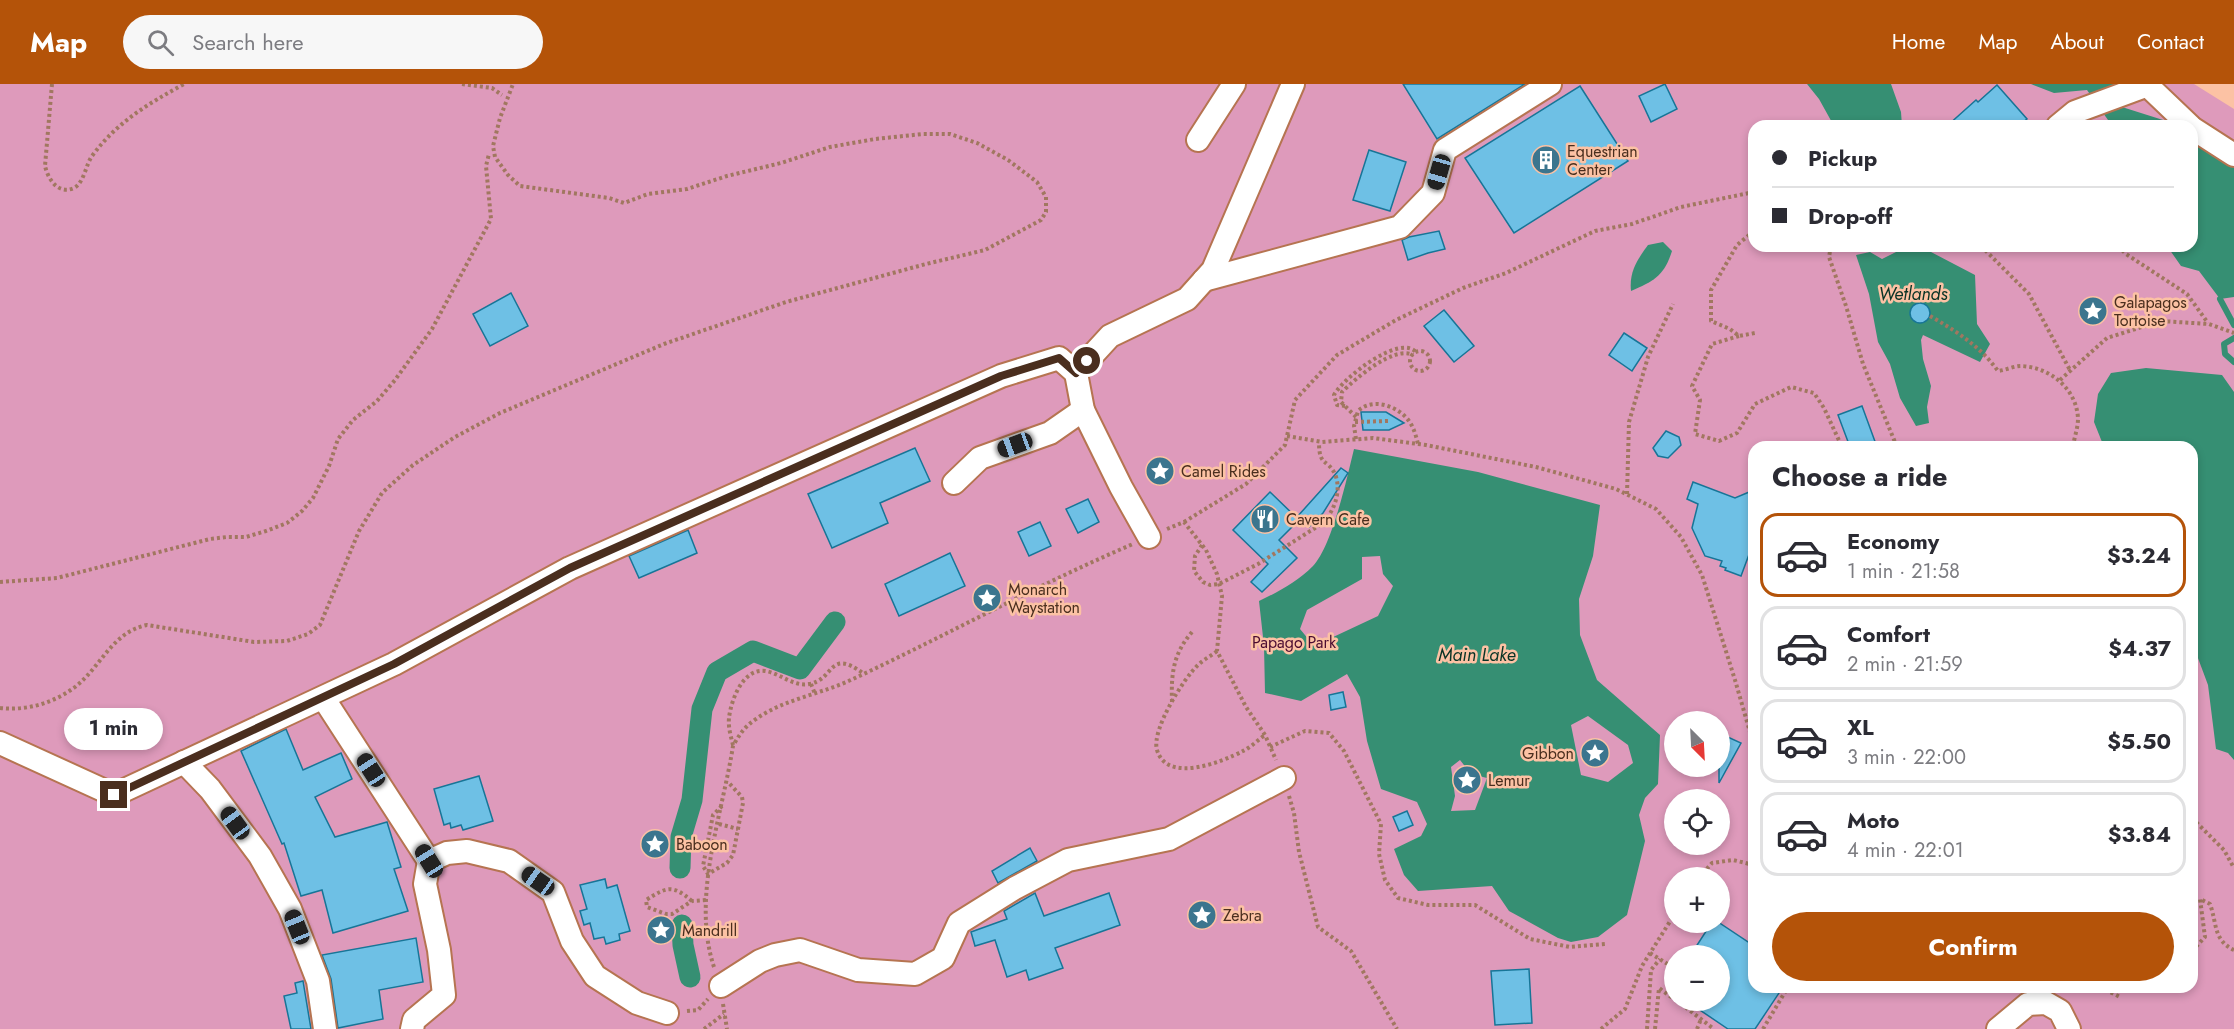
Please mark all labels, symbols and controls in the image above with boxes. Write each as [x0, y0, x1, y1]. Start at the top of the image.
search box [123, 15, 543, 69]
text: Map [30, 22, 87, 63]
icon: search [144, 26, 177, 59]
text: Search here [192, 26, 304, 58]
text: Home [1892, 27, 1945, 57]
text: Map [1978, 27, 2018, 57]
text: About [2051, 27, 2104, 57]
text: Contact [2137, 27, 2204, 57]
place label: Equestrian Center [1567, 140, 1638, 181]
text: Pickup [1808, 142, 1877, 174]
building icon: Equestrian Center [1530, 144, 1562, 176]
car [1425, 152, 1453, 192]
text: Drop-off [1808, 200, 1892, 232]
water label: Wetlands [1878, 281, 1949, 307]
place label: Galapagos Tortoise [2114, 291, 2187, 332]
place icon: Galapagos Tortoise [2077, 295, 2109, 327]
route start [1073, 347, 1100, 374]
car [995, 430, 1035, 460]
place icon: Camel Rides [1144, 455, 1176, 487]
text: Choose a ride [1772, 457, 1947, 496]
place label: Camel Rides [1181, 460, 1266, 483]
restaurant icon: Cavern Cafe [1249, 503, 1281, 535]
place label: Cavern Cafe [1286, 508, 1370, 531]
text: Economy [1847, 525, 1939, 557]
icon: car [1775, 528, 1829, 582]
text: $3.24 [2107, 539, 2171, 571]
text: 1 min · 21:58 [1847, 557, 1960, 586]
place label: Monarch Waystation [1008, 578, 1080, 619]
place icon: Monarch Waystation [971, 582, 1003, 614]
text: Comfort [1847, 618, 1930, 650]
icon: car [1775, 621, 1829, 675]
park label: Papago Park [1252, 631, 1337, 654]
text: $4.37 [2108, 632, 2171, 664]
water label: Main Lake [1438, 642, 1516, 668]
text: 2 min · 21:59 [1847, 650, 1963, 679]
callout: 1 min [64, 708, 164, 750]
north arrow [1664, 711, 1730, 777]
map controls [1664, 711, 1730, 1011]
text: XL [1847, 711, 1874, 743]
text: 1 min [89, 714, 138, 743]
icon: car [1775, 714, 1829, 768]
text: $5.50 [2107, 725, 2171, 757]
place icon: Gibbon [1579, 737, 1611, 769]
place label: Gibbon [1522, 742, 1574, 765]
text: 3 min · 22:00 [1847, 743, 1966, 772]
car [354, 750, 388, 790]
place icon: Lemur [1451, 764, 1483, 796]
place label: Lemur [1488, 769, 1530, 792]
route end [100, 781, 127, 808]
button: locate [1664, 789, 1730, 855]
car [217, 803, 253, 843]
text: Moto [1847, 804, 1900, 836]
icon: car [1775, 807, 1829, 861]
text: $3.84 [2108, 818, 2171, 850]
place icon: Baboon [639, 828, 671, 860]
place label: Baboon [676, 833, 728, 856]
text: 4 min · 22:01 [1847, 836, 1964, 865]
car [412, 841, 446, 881]
car [518, 863, 558, 899]
button: + [1664, 867, 1730, 933]
place icon: Zebra [1186, 899, 1218, 931]
place label: Zebra [1223, 904, 1262, 927]
car [282, 907, 312, 947]
button: Confirm [1772, 912, 2174, 981]
place icon: Mandrill [645, 914, 677, 946]
place label: Mandrill [682, 919, 737, 942]
button: − [1664, 945, 1730, 1011]

